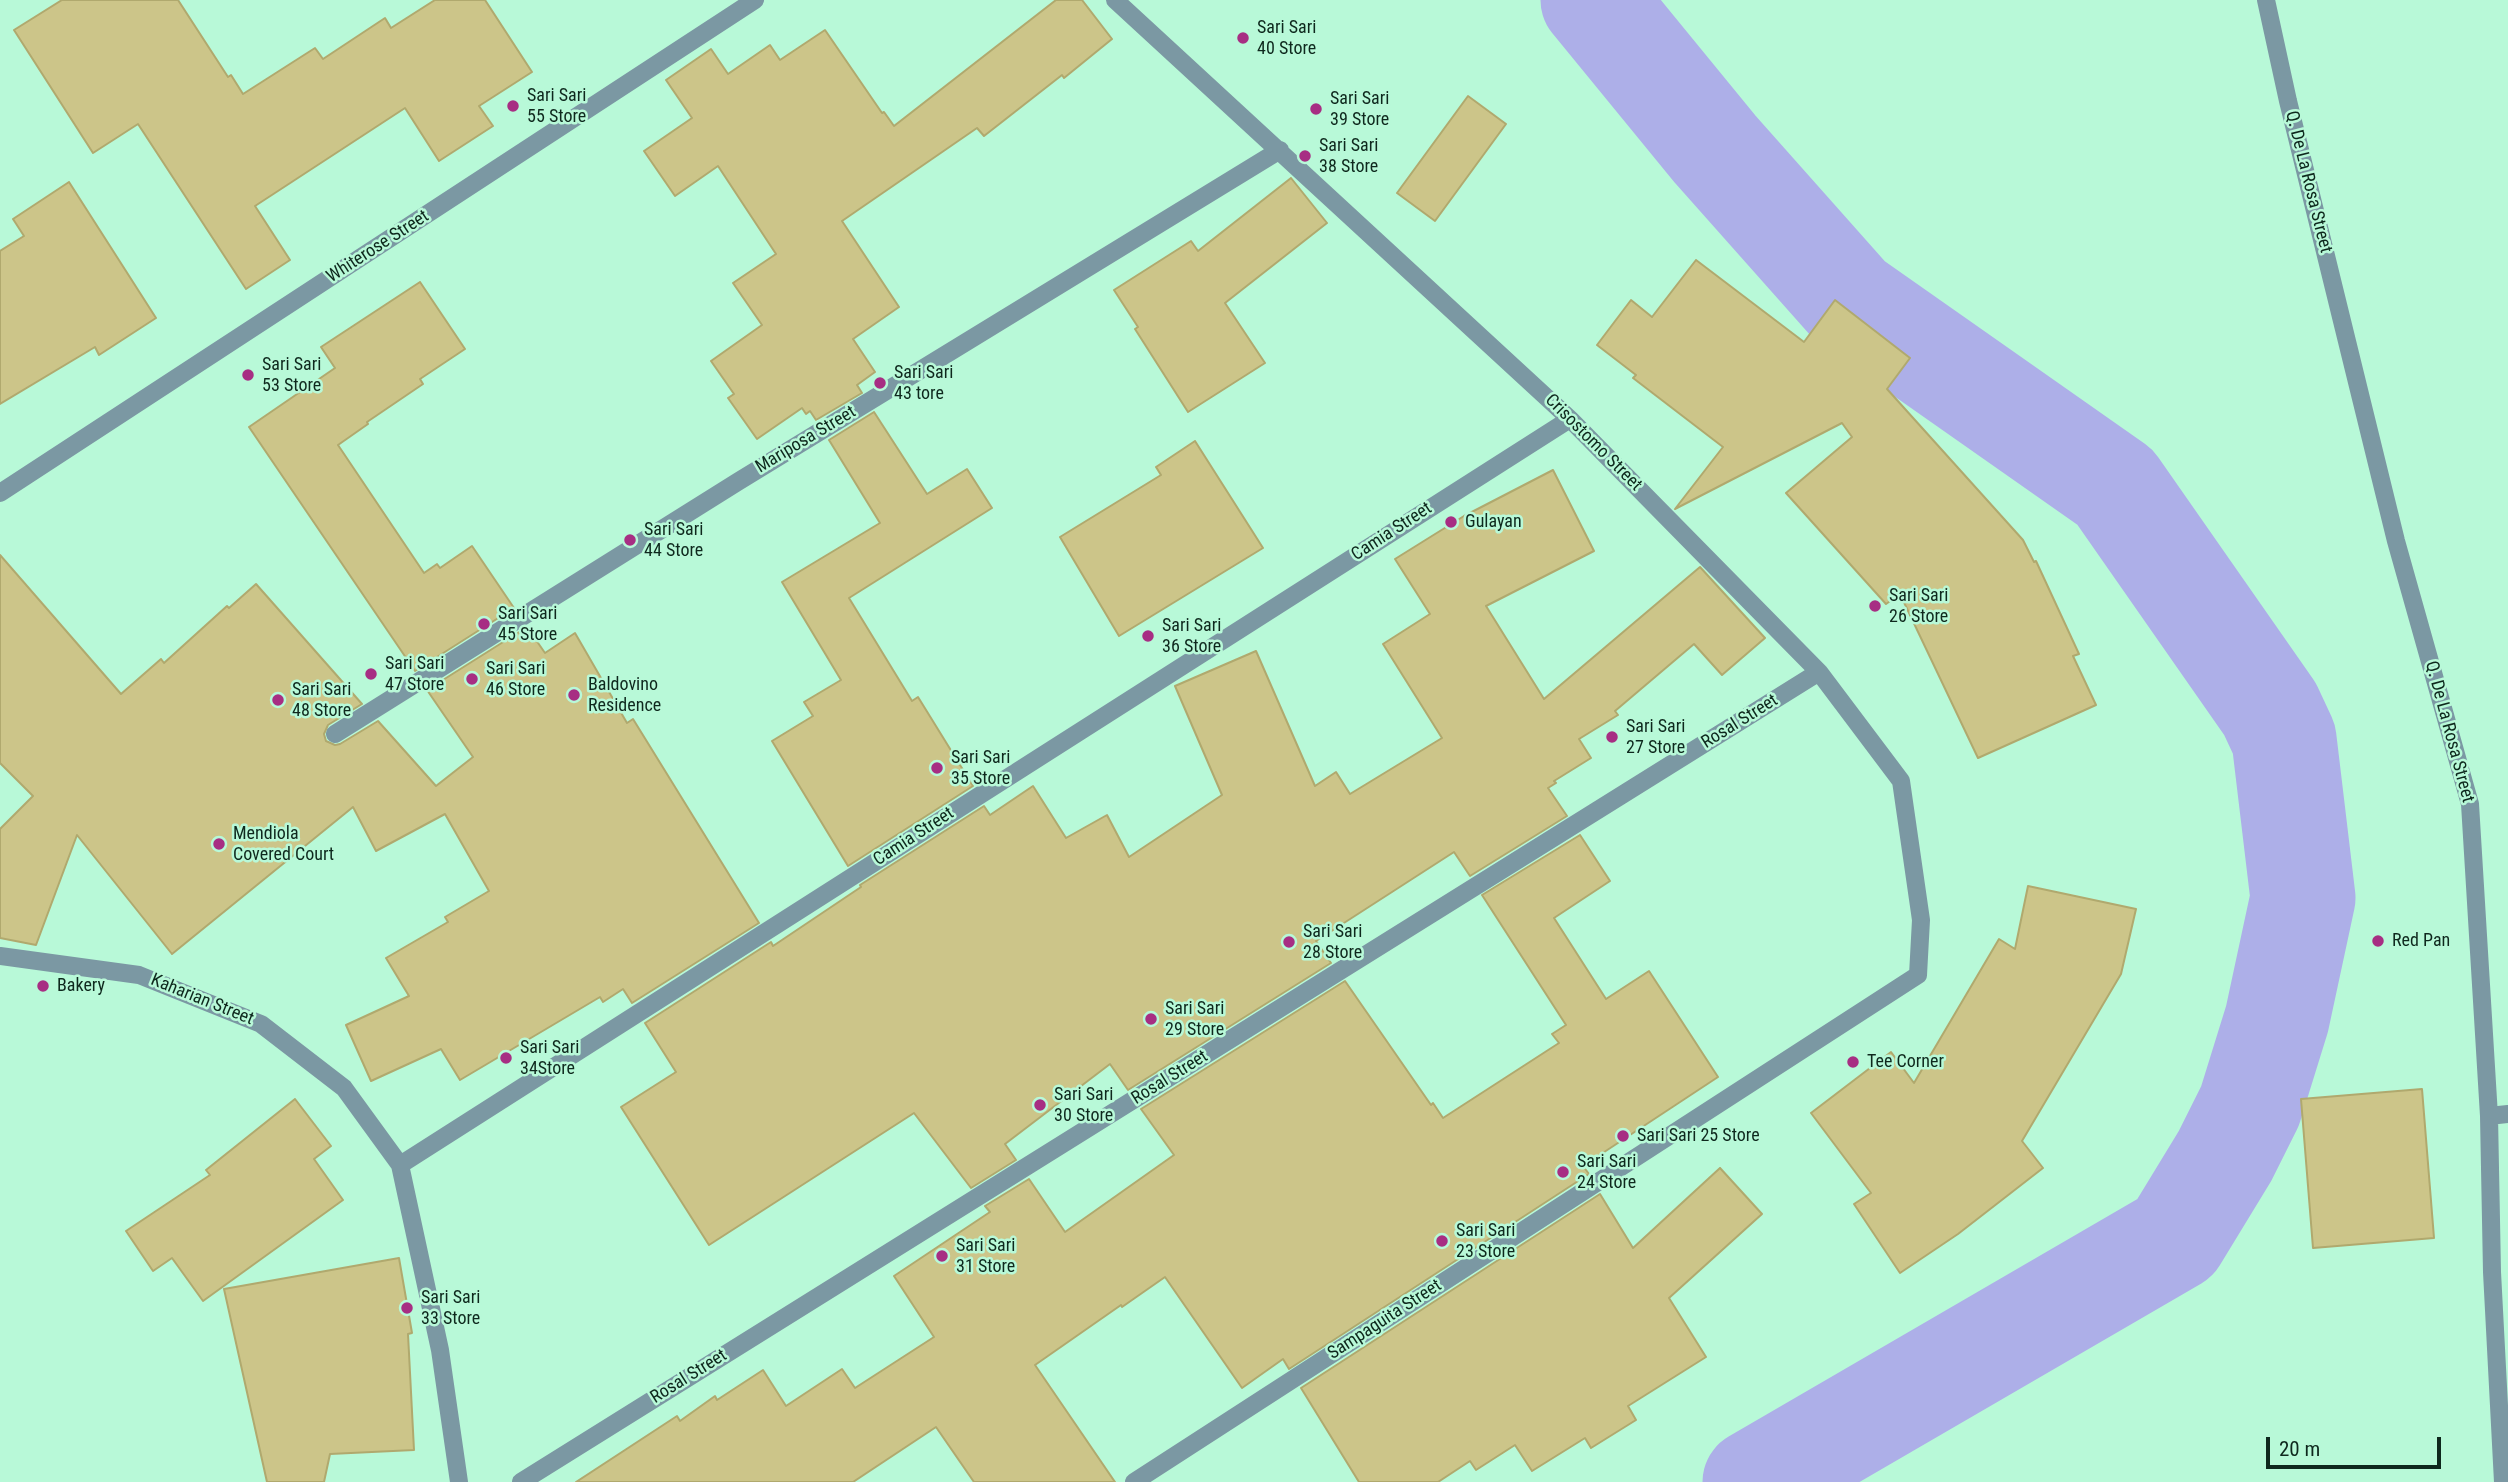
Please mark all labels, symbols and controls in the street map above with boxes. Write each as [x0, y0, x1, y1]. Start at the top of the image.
place label: Sari Sari 40 Store [1257, 17, 1316, 60]
marker: Sari Sari 40 Store [1235, 30, 1251, 46]
place label: Sari Sari 55 Store [527, 85, 586, 128]
place label: Sari Sari 39 Store [1330, 88, 1389, 130]
marker: Sari Sari 55 Store [505, 98, 521, 114]
marker: Sari Sari 39 Store [1308, 101, 1324, 117]
street label: Q. De La Rosa Street [2280, 109, 2336, 255]
place label: Sari Sari 38 Store [1319, 135, 1378, 178]
marker: Sari Sari 38 Store [1297, 148, 1313, 164]
street label: Whiterose Street [323, 206, 433, 288]
place label: Sari Sari 53 Store [262, 354, 321, 396]
place label: Sari Sari 43 tore [894, 362, 953, 404]
marker: Sari Sari 53 Store [240, 367, 256, 383]
marker: Sari Sari 43 tore [872, 375, 888, 391]
street label: Crisostomo Street [1540, 390, 1646, 496]
street label: Mariposa Street [752, 402, 860, 478]
street label: Camia Street [1348, 498, 1436, 566]
place label: Gulayan [1465, 511, 1522, 533]
marker: Gulayan [1443, 514, 1459, 530]
place label: Sari Sari 44 Store [644, 519, 703, 562]
marker: Sari Sari 44 Store [622, 532, 638, 548]
place label: Sari Sari 26 Store [1889, 585, 1948, 628]
marker: Sari Sari 26 Store [1867, 598, 1883, 614]
place label: Sari Sari 45 Store [498, 603, 557, 646]
place label: Sari Sari 36 Store [1162, 615, 1221, 658]
marker: Sari Sari 45 Store [476, 616, 492, 632]
marker: Sari Sari 36 Store [1140, 628, 1156, 644]
place label: Sari Sari 47 Store [385, 653, 444, 696]
place label: Sari Sari 46 Store [486, 658, 545, 700]
street label: Q. De La Rosa Street [2420, 659, 2478, 805]
marker: Sari Sari 47 Store [363, 666, 379, 682]
marker: Sari Sari 46 Store [464, 671, 480, 687]
place label: Baldovino Residence [588, 674, 661, 716]
place label: Sari Sari 48 Store [292, 679, 351, 722]
marker: Baldovino Residence [566, 687, 582, 703]
street label: Rosal Street [1698, 690, 1782, 754]
marker: Sari Sari 48 Store [270, 692, 286, 708]
place label: Sari Sari 27 Store [1626, 716, 1685, 758]
marker: Sari Sari 27 Store [1604, 729, 1620, 745]
place label: Sari Sari 35 Store [951, 747, 1010, 790]
marker: Sari Sari 35 Store [929, 760, 945, 776]
street label: Camia Street [870, 803, 958, 871]
place label: Mendiola Covered Court [233, 823, 334, 866]
marker: Mendiola Covered Court [211, 836, 227, 852]
place label: Sari Sari 28 Store [1303, 921, 1362, 964]
place label: Red Pan [2392, 930, 2450, 952]
marker: Red Pan [2370, 933, 2386, 949]
marker: Sari Sari 28 Store [1281, 934, 1297, 950]
street label: Kaharian Street [147, 970, 257, 1030]
place label: Bakery [57, 975, 105, 997]
marker: Bakery [35, 978, 51, 994]
place label: Sari Sari 29 Store [1165, 998, 1224, 1040]
marker: Sari Sari 29 Store [1143, 1011, 1159, 1027]
place label: Sari Sari 34Store [520, 1037, 579, 1080]
street label: Rosal Street [1128, 1046, 1212, 1110]
marker: Sari Sari 34Store [498, 1050, 514, 1066]
place label: Tee Corner [1867, 1051, 1944, 1073]
marker: Tee Corner [1845, 1054, 1861, 1070]
place label: Sari Sari 30 Store [1054, 1084, 1113, 1126]
marker: Sari Sari 30 Store [1032, 1097, 1048, 1113]
place label: Sari Sari 25 Store [1637, 1125, 1760, 1147]
marker: Sari Sari 25 Store [1615, 1128, 1631, 1144]
place label: Sari Sari 24 Store [1577, 1151, 1636, 1194]
marker: Sari Sari 24 Store [1555, 1164, 1571, 1180]
place label: Sari Sari 23 Store [1456, 1220, 1515, 1262]
marker: Sari Sari 23 Store [1434, 1233, 1450, 1249]
place label: Sari Sari 31 Store [956, 1235, 1015, 1278]
marker: Sari Sari 31 Store [934, 1248, 950, 1264]
street label: Sampaguita Street [1324, 1275, 1446, 1365]
place label: Sari Sari 33 Store [421, 1287, 480, 1330]
marker: Sari Sari 33 Store [399, 1300, 415, 1316]
street label: Rosal Street [647, 1345, 731, 1409]
scale bar [2270, 1422, 2445, 1466]
text: 20 m [2279, 1437, 2320, 1461]

